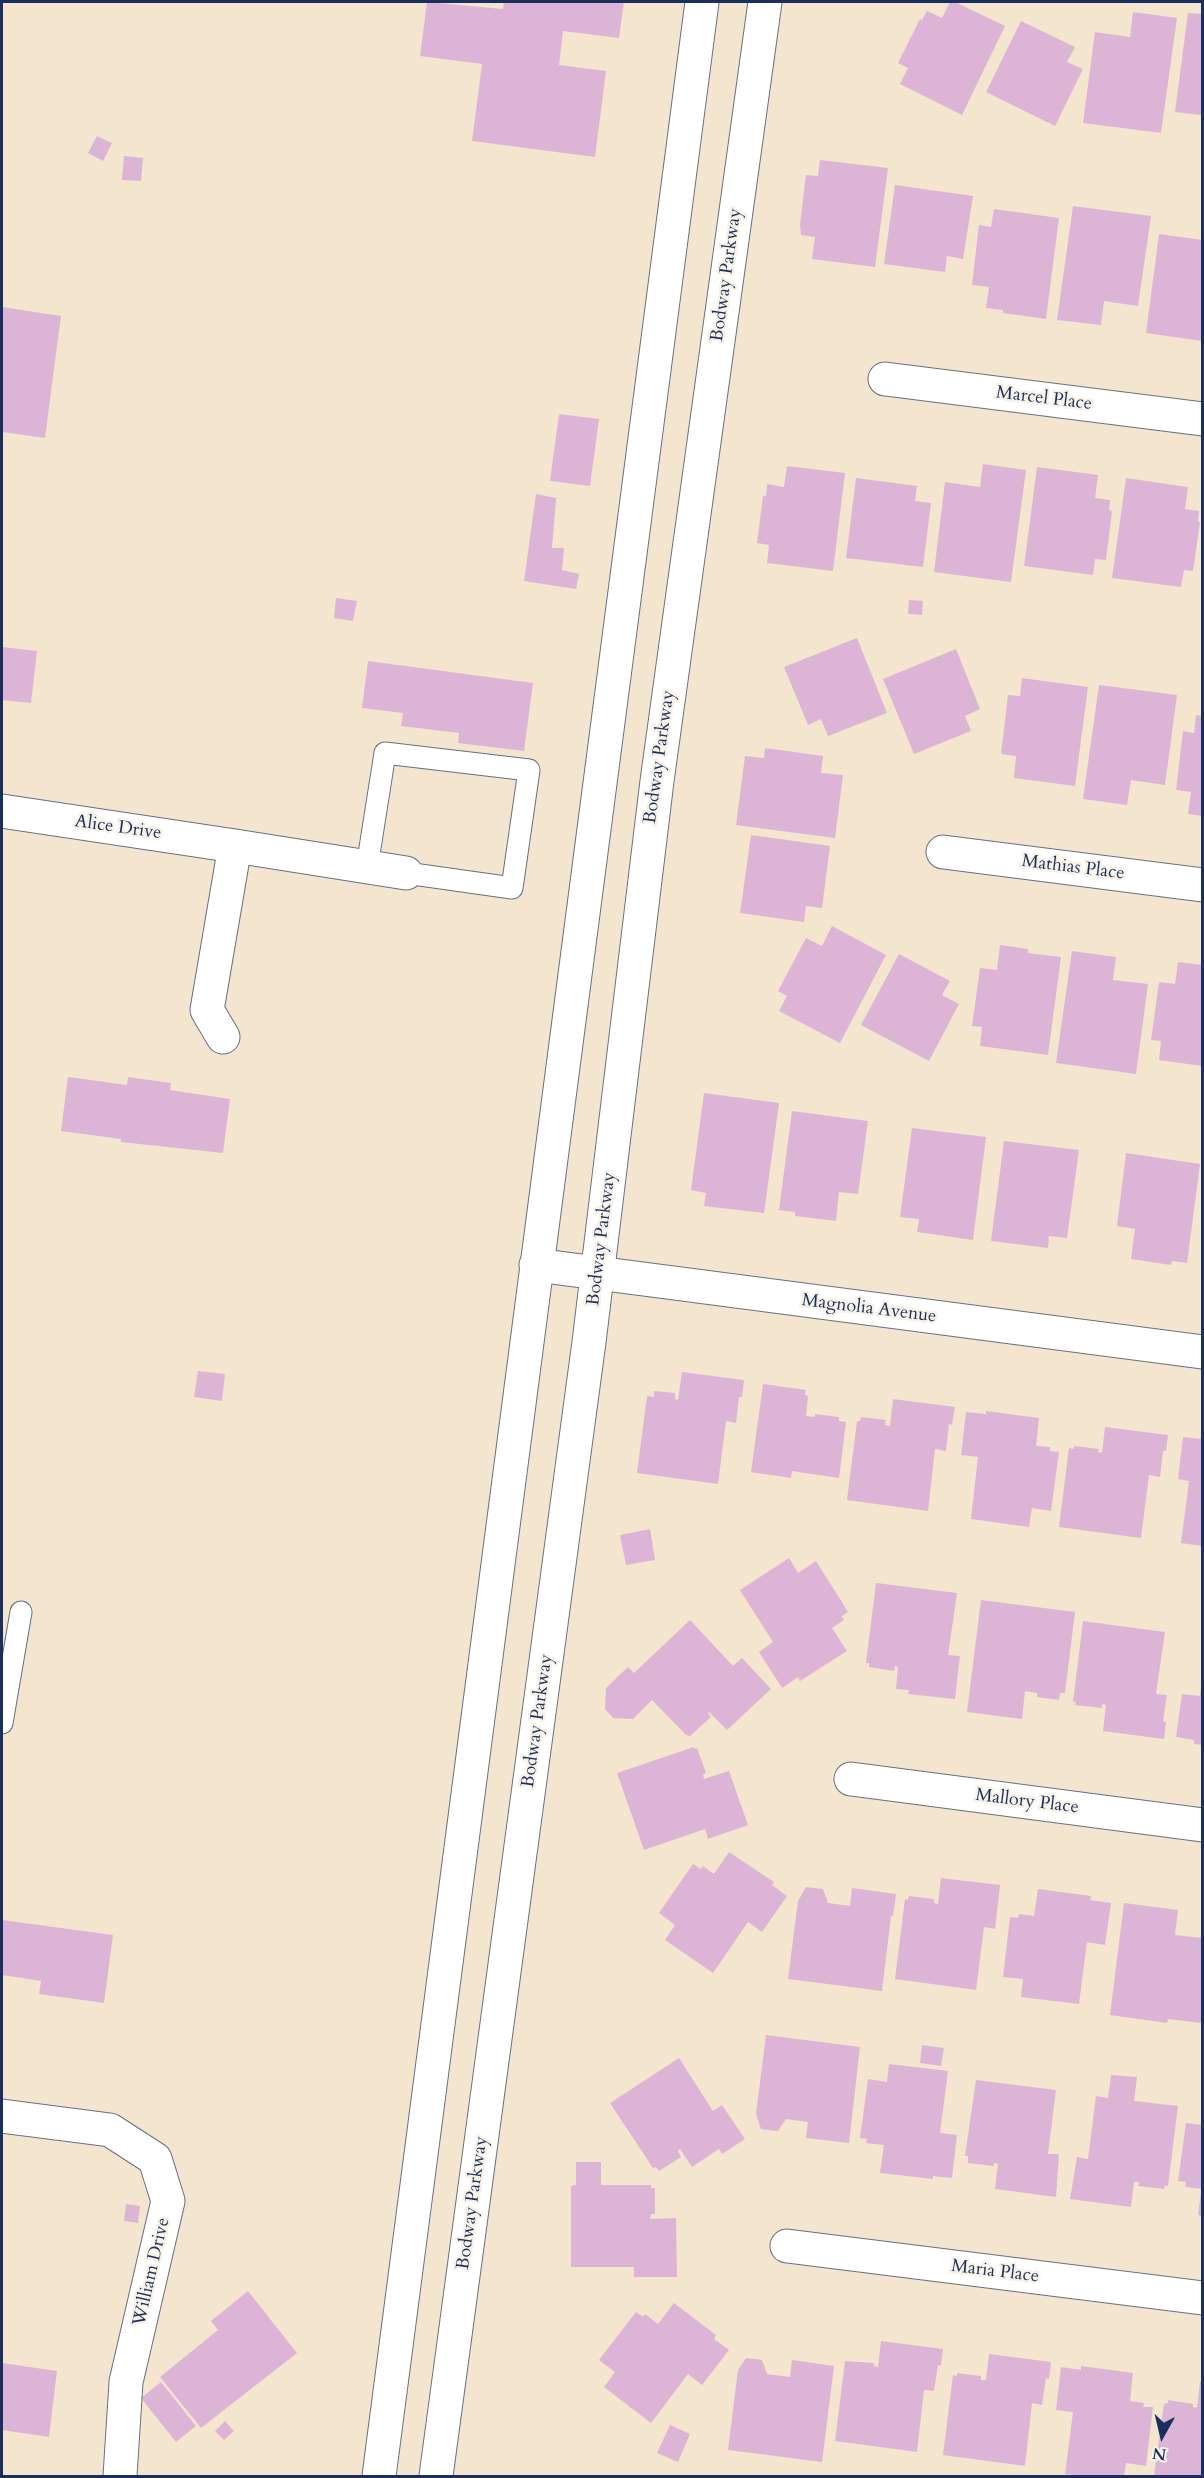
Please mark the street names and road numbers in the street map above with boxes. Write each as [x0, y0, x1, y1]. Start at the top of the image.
street label: Bodway Parkway [707, 207, 747, 343]
street label: Marcel Place [995, 382, 1093, 416]
street label: Bodway Parkway [640, 689, 680, 825]
street label: Alice Drive [73, 811, 163, 845]
street label: Mathias Place [1020, 851, 1126, 885]
street label: Bodway Parkway [583, 1171, 621, 1307]
street label: Magnolia Avenue [800, 1290, 938, 1328]
street label: Bodway Parkway [518, 1653, 558, 1789]
street label: Mallory Place [974, 1785, 1080, 1819]
street label: Bodway Parkway [453, 2135, 493, 2271]
street label: William Drive [129, 2216, 175, 2328]
street label: Maria Place [950, 2256, 1040, 2288]

